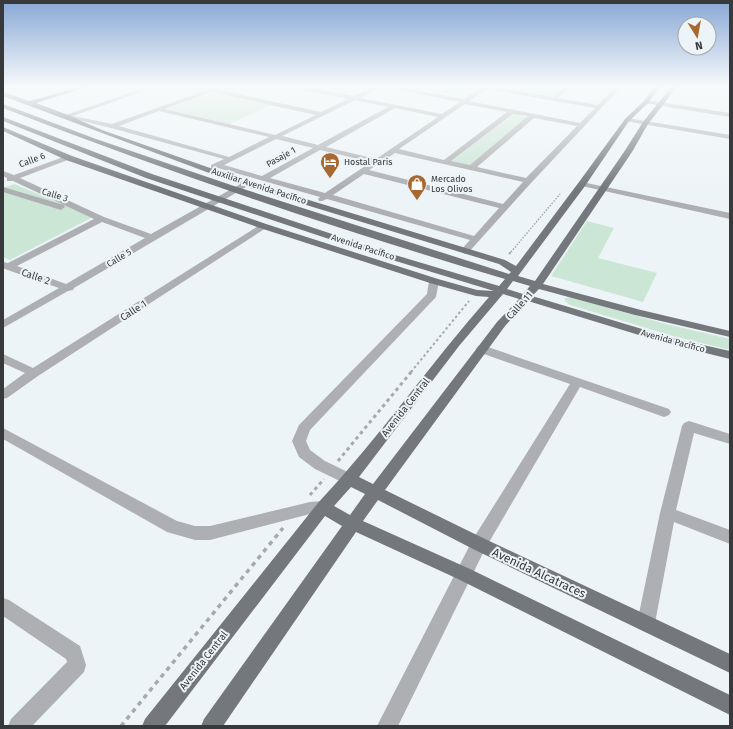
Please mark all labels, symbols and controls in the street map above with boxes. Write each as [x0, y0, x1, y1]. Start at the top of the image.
north arrow [677, 16, 717, 56]
text: N [694, 38, 704, 52]
street label: Pasaje 1 [265, 145, 297, 169]
street label: Calle 6 [18, 151, 47, 169]
hotel icon: Hostal Paris [319, 151, 341, 179]
place label: Hostal Paris [344, 157, 392, 167]
street label: Auxiliar Avenida Pacífico [210, 166, 308, 206]
shop icon: Mercado Los Olivos [406, 173, 428, 201]
place label: Mercado Los Olivos [431, 174, 472, 194]
street label: Calle 3 [41, 186, 69, 204]
street label: Avenida Pacífico [330, 232, 396, 262]
street label: Calle 5 [105, 247, 133, 269]
street label: Calle 2 [20, 266, 52, 287]
street label: Calle 11 [504, 289, 535, 322]
street label: Calle 1 [118, 298, 149, 324]
street label: Avenida Pacífico [640, 328, 706, 354]
street label: Avenida Central [379, 376, 432, 439]
street label: Avenida Alcatraces [490, 545, 588, 601]
street label: Avenida Central [177, 629, 230, 692]

